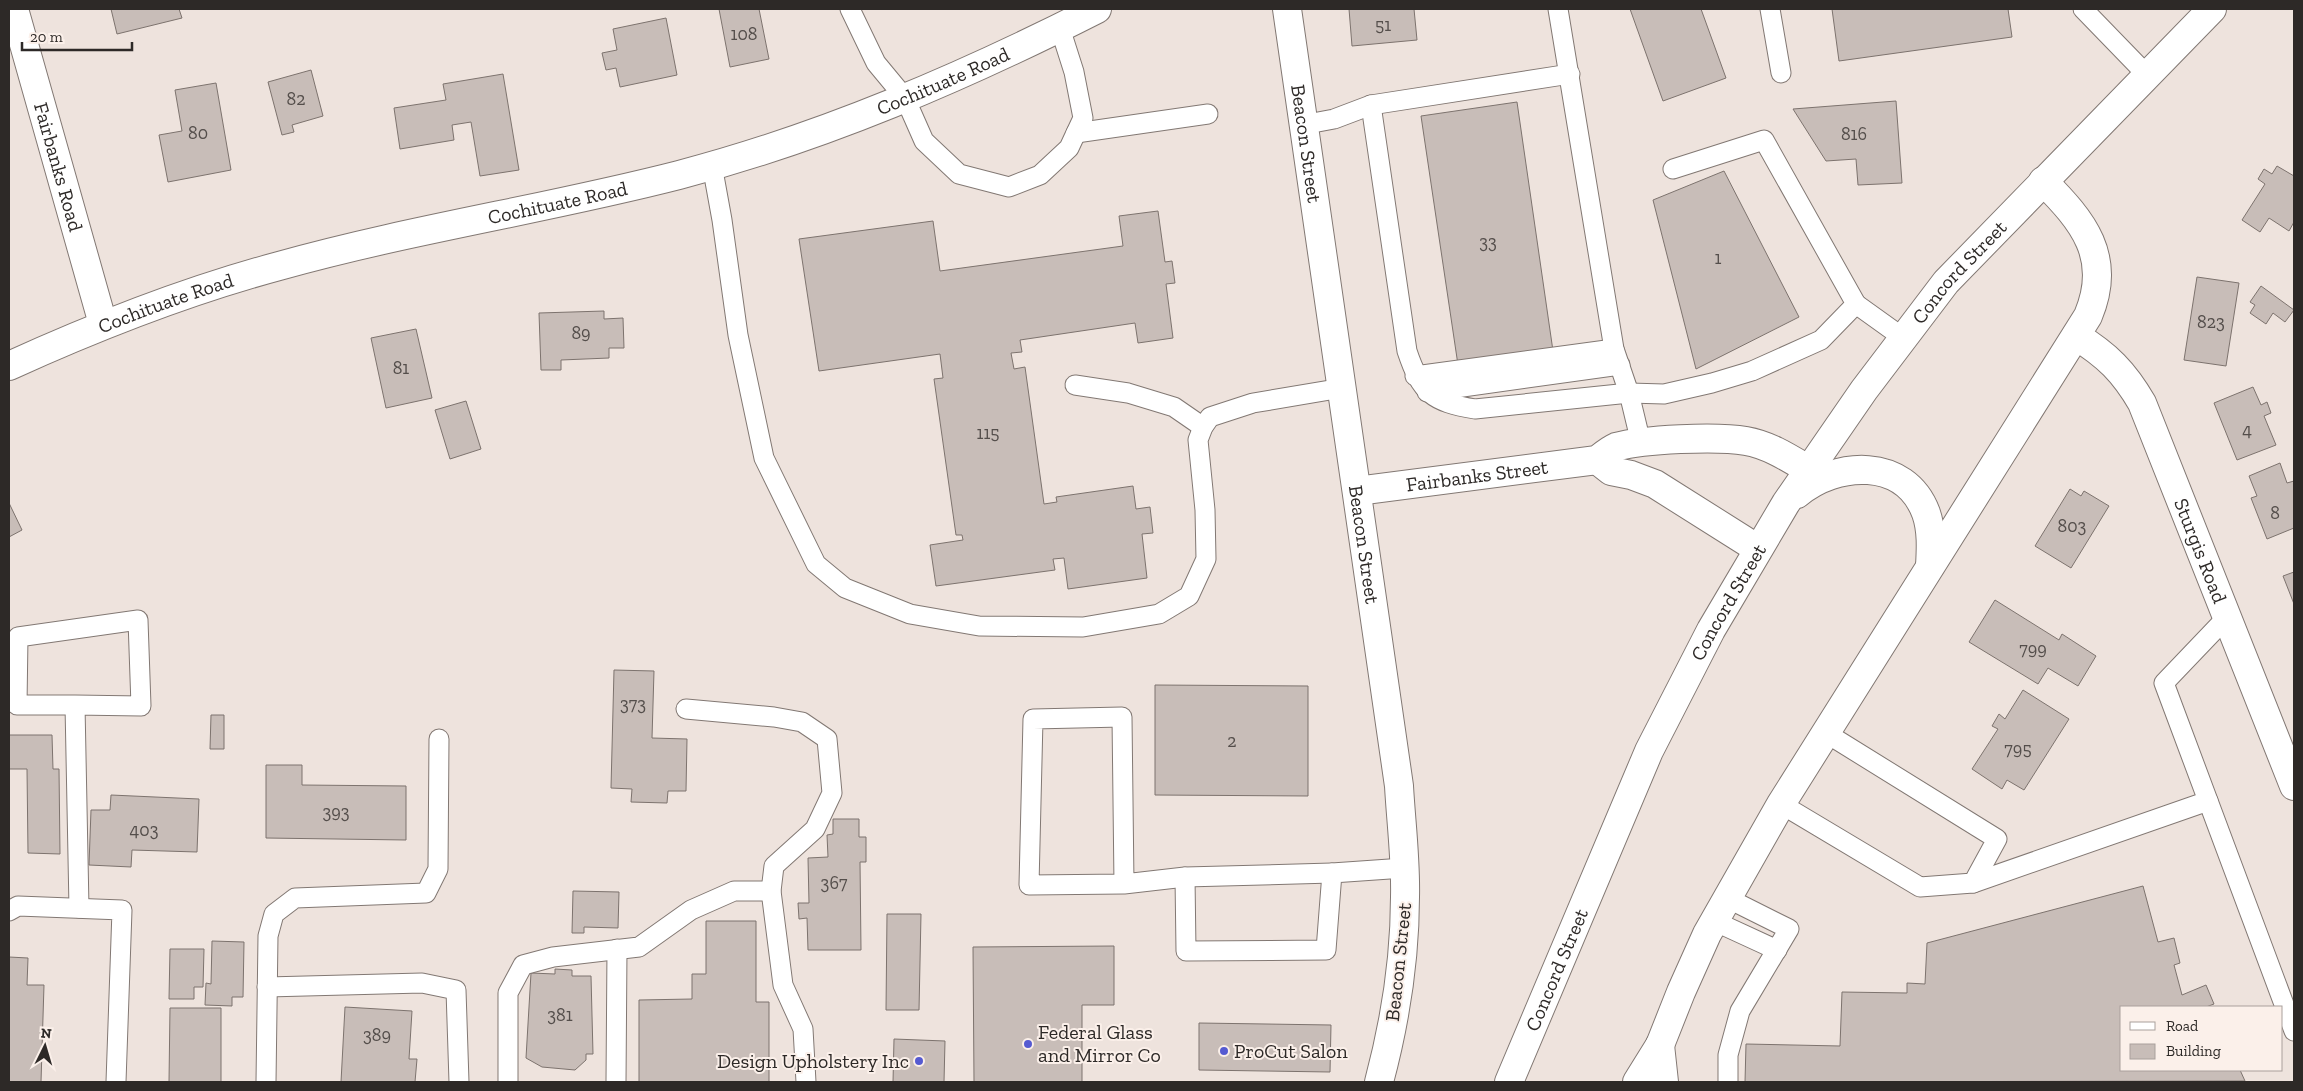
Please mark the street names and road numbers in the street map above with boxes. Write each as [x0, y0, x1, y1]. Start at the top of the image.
street label: Cochituate Road [873, 42, 1013, 120]
street label: Beacon Street [1286, 83, 1327, 205]
street label: Fairbanks Road [29, 99, 88, 234]
street label: Cochituate Road [486, 176, 630, 229]
street label: Concord Street [1907, 215, 2012, 328]
street label: Cochituate Road [95, 268, 236, 338]
street label: Fairbanks Street [1405, 454, 1550, 497]
street label: Beacon Street [1344, 484, 1385, 606]
street label: Sturgis Road [2169, 495, 2232, 606]
street label: Concord Street [1685, 539, 1771, 665]
street label: Beacon Street [1380, 901, 1416, 1023]
street label: Concord Street [1520, 904, 1593, 1035]

